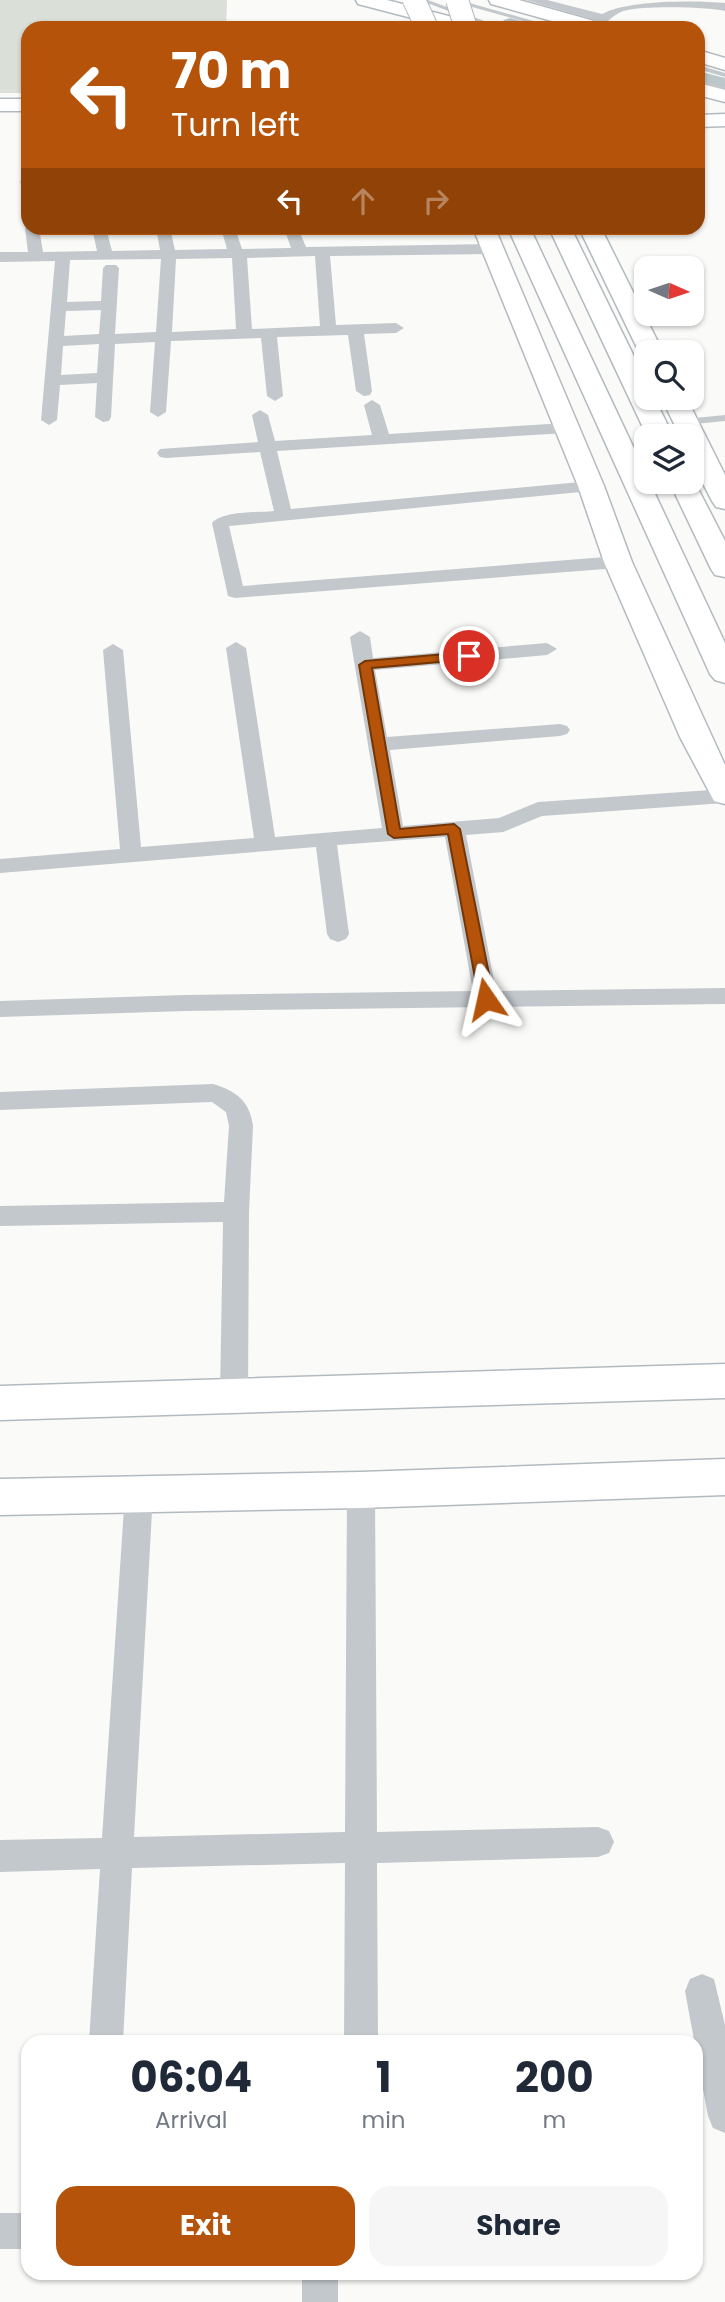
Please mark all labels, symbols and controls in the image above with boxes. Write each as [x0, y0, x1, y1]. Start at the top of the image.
text: 70 m [171, 37, 291, 105]
icon: left [56, 49, 147, 140]
text: Turn left [171, 102, 300, 147]
icon: left [271, 182, 309, 220]
icon: ahead [344, 182, 382, 220]
icon: right [417, 182, 455, 220]
north arrow [634, 256, 704, 326]
map controls [634, 256, 704, 494]
button: search [634, 340, 704, 410]
button: layers [634, 424, 704, 494]
pin [439, 626, 499, 686]
icon: arrive [450, 637, 488, 675]
position arrow [449, 962, 523, 1036]
text: 06:04 [130, 2048, 252, 2107]
text: 1 [376, 2048, 391, 2107]
text: 200 [515, 2048, 594, 2107]
text: Arrival [155, 2104, 227, 2136]
text: min [362, 2104, 406, 2136]
text: m [542, 2104, 566, 2136]
button: Exit [56, 2186, 355, 2266]
button: Share [369, 2186, 668, 2266]

